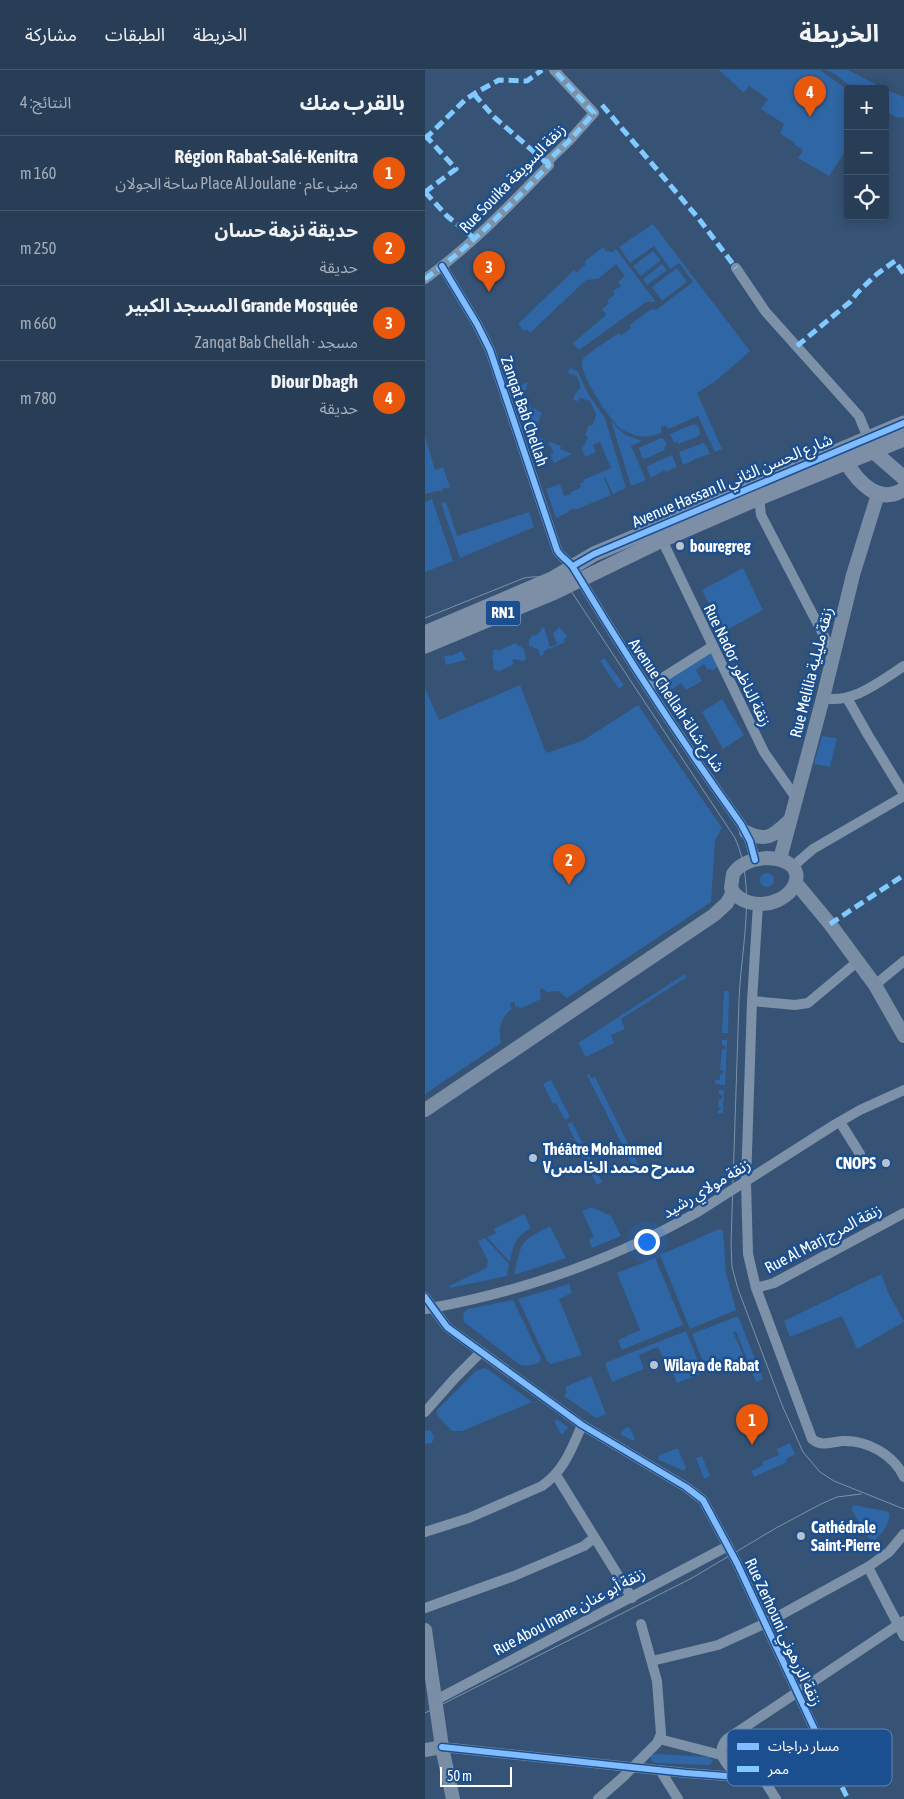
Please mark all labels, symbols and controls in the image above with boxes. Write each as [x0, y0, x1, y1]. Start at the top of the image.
text: الخريطة [799, 20, 879, 47]
text: مشاركة [25, 24, 77, 45]
text: الطبقات [105, 24, 165, 45]
text: الخريطة [193, 24, 247, 45]
pin: 4 [794, 76, 826, 117]
map controls [844, 85, 889, 220]
button: + [844, 85, 889, 130]
text: بالقرب منك [300, 90, 405, 114]
text: النتائج: 4 [20, 93, 71, 111]
street label: Rue Souika زنقة السويقة [455, 120, 569, 237]
button: − [844, 130, 889, 175]
text: Région Rabat-Salé-Kenitra [174, 145, 358, 167]
text: 160 m [20, 164, 56, 182]
text: 1 [385, 164, 393, 182]
text: مبنى عام · Place Al Joulane ساحة الجولان [115, 174, 358, 192]
button: locate [844, 175, 889, 220]
text: حديقة نزهة حسان [215, 219, 358, 241]
text: 250 m [20, 239, 56, 257]
text: 2 [385, 239, 393, 257]
pin: 3 [473, 251, 505, 292]
text: حديقة [320, 258, 358, 276]
text: Grande Mosquée المسجد الكبير [126, 294, 358, 316]
text: 660 m [20, 314, 56, 332]
text: 3 [385, 314, 393, 332]
text: مسجد · Zanqat Bab Chellah [195, 333, 358, 351]
street label: Zanqat Bab Chellah [497, 354, 552, 469]
text: Diour Dbagh [271, 370, 358, 392]
text: 780 m [20, 389, 56, 407]
text: 4 [385, 389, 393, 407]
text: حديقة [320, 399, 358, 417]
street label: Avenue Hassan II شارع الحسن الثاني [629, 430, 836, 534]
place label: bouregreg [690, 537, 751, 555]
marker: bouregreg [674, 540, 686, 552]
road number: RN1 [485, 600, 521, 626]
street label: Rue Nador زنقة الناظور [700, 601, 775, 730]
street label: Rue Melilia زنقة مليلية [786, 605, 837, 739]
street label: Avenue Chellah شارع شالة [622, 635, 728, 777]
pin: 2 [553, 844, 585, 885]
place label: Théâtre Mohammed Vمسرح محمد الخامس [542, 1140, 695, 1179]
marker: Théâtre Mohammed Vمسرح محمد الخامس [527, 1152, 539, 1164]
place label: CNOPS [835, 1154, 876, 1172]
street label: زنقة مولاي رشيد [659, 1155, 755, 1225]
marker: CNOPS [880, 1157, 892, 1169]
street label: Rue Al Marj زنقة المرج [762, 1200, 886, 1280]
your location [634, 1229, 660, 1255]
place label: Wilaya de Rabat [663, 1356, 760, 1374]
marker: Wilaya de Rabat [648, 1359, 660, 1371]
pin: 1 [736, 1404, 768, 1445]
place label: Cathédrale Saint-Pierre [811, 1518, 881, 1554]
marker: Cathédrale Saint-Pierre [795, 1530, 807, 1542]
street label: Rue Zerhouni زنقة الزرهوني [738, 1555, 826, 1710]
street label: Rue Abou Inane زنقة أبو عنان [490, 1563, 648, 1660]
legend [727, 1729, 892, 1786]
text: مسار دراجات [768, 1738, 839, 1755]
text: ممر [767, 1761, 789, 1778]
scale bar [440, 1764, 513, 1787]
text: 50 m [447, 1768, 472, 1784]

